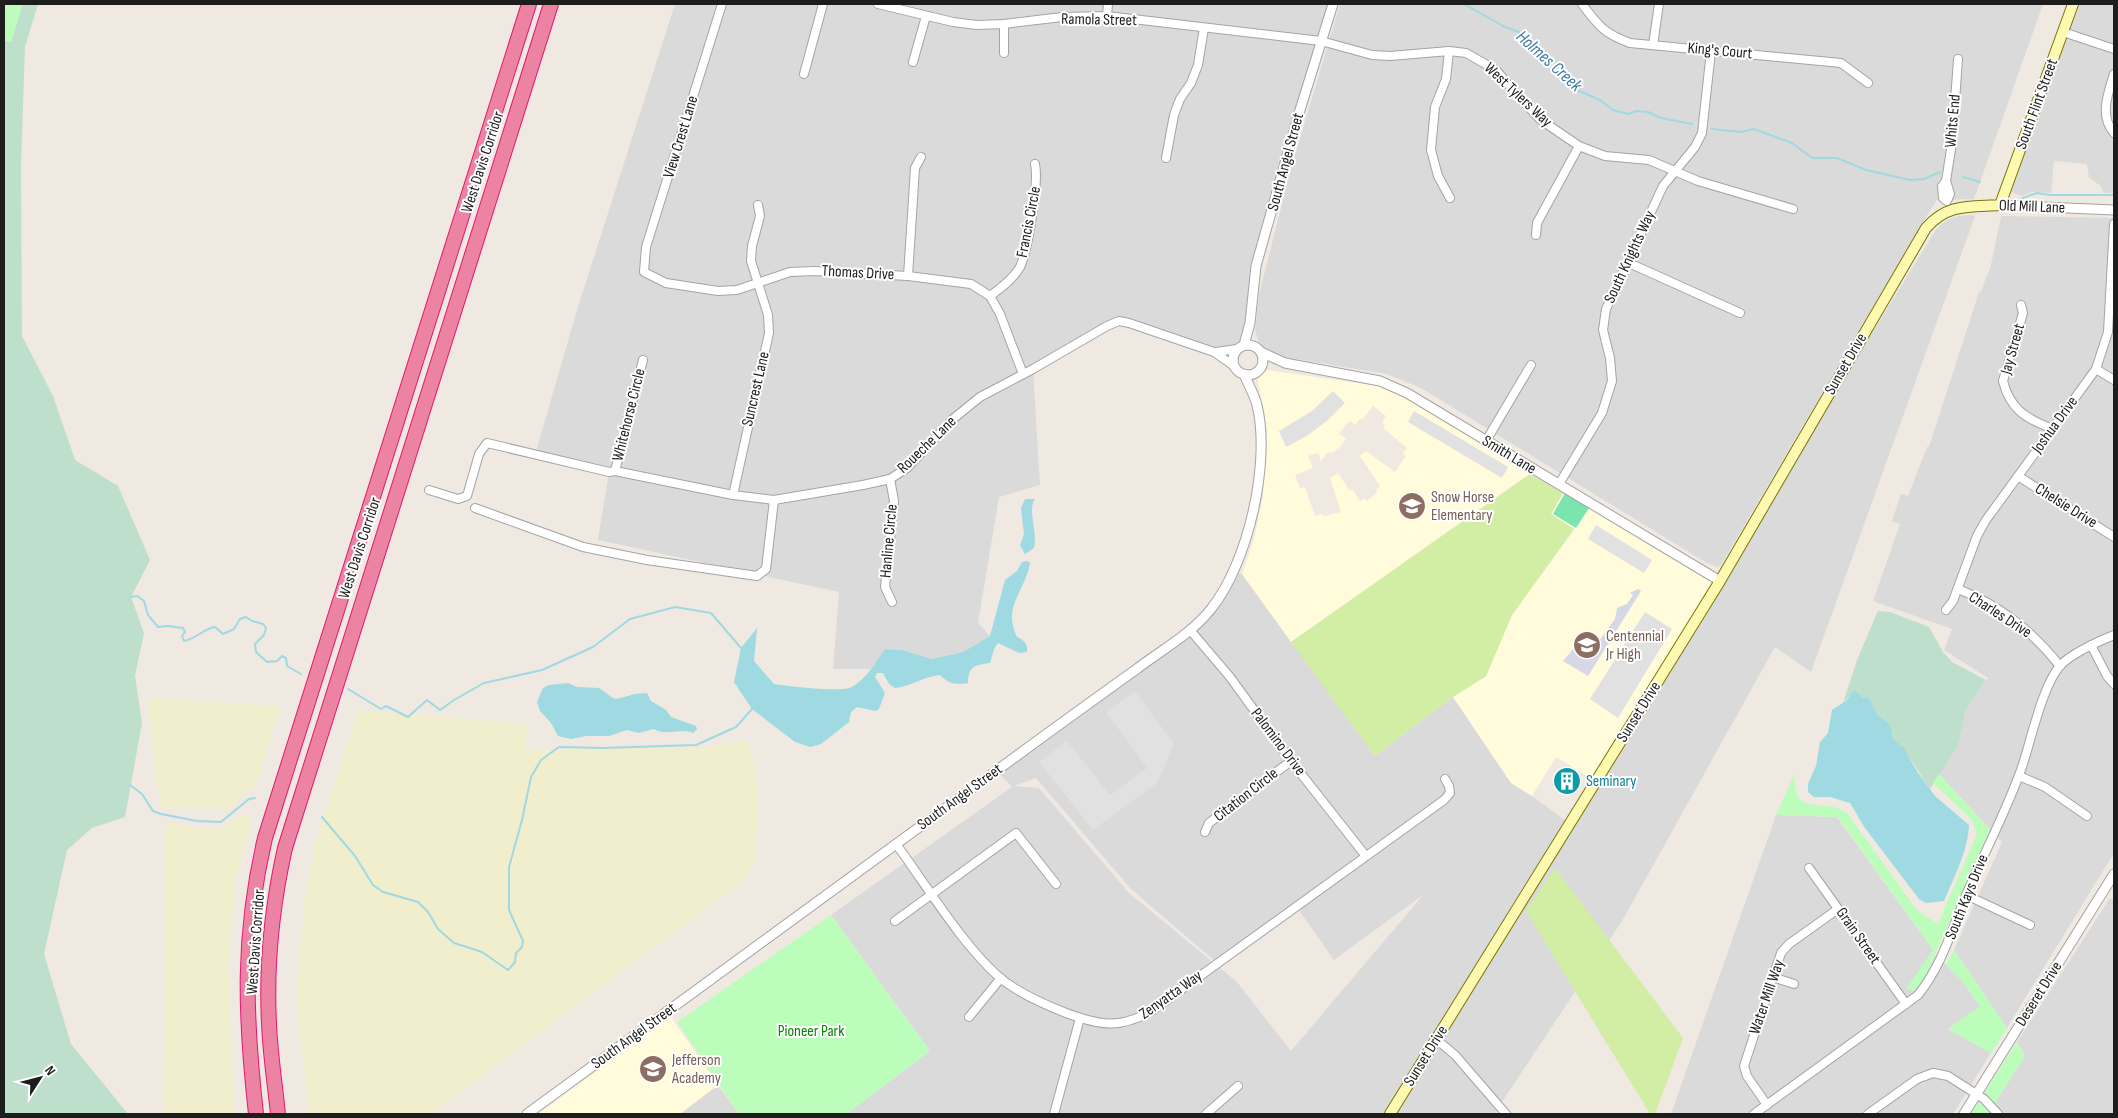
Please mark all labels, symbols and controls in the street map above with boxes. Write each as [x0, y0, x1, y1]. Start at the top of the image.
street label: Ramola Street [1061, 10, 1137, 30]
water label: Holmes Creek [1512, 26, 1587, 97]
street label: King's Court [1687, 39, 1753, 63]
street label: South Flint Street [2012, 56, 2062, 152]
street label: West Tylers Way [1480, 59, 1556, 131]
street label: View Crest Lane [659, 94, 703, 180]
street label: Whits End [1941, 94, 1965, 148]
street label: West Davis Corridor [458, 109, 508, 215]
street label: South Angel Street [1264, 111, 1308, 213]
street label: Francis Circle [1013, 185, 1045, 259]
street label: Old Mill Lane [1998, 196, 2066, 218]
street label: South Knights Way [1600, 208, 1660, 306]
street label: Thomas Drive [821, 262, 895, 284]
street label: Jay Street [1996, 321, 2029, 377]
street label: Sunset Drive [1821, 330, 1871, 398]
street label: Suncrest Lane [738, 350, 774, 428]
street label: Whitehorse Circle [608, 367, 650, 463]
street label: Joshua Drive [2027, 393, 2082, 458]
street label: Roueche Lane [894, 412, 960, 478]
street label: Smith Lane [1479, 431, 1539, 479]
street label: Chelsie Drive [2031, 479, 2101, 533]
place label: Snow Horse Elementary [1431, 488, 1494, 525]
school or university icon: Snow Horse Elementary [1397, 491, 1427, 521]
street label: West Davis Corridor [335, 495, 385, 601]
street label: Hanline Circle [876, 503, 902, 579]
street label: Charles Drive [1965, 588, 2035, 642]
place label: Centennial Jr High [1605, 627, 1664, 664]
school or university icon: Centennial Jr High [1572, 630, 1602, 660]
street label: Sunset Drive [1613, 678, 1665, 746]
street label: Palomino Drive [1246, 705, 1310, 779]
street label: South Angel Street [914, 760, 1006, 834]
street label: Citation Circle [1210, 764, 1282, 826]
building icon: Seminary [1552, 766, 1582, 796]
place label: Seminary [1586, 772, 1636, 791]
street label: South Kays Drive [1941, 852, 1993, 942]
street label: West Davis Corridor [243, 888, 269, 995]
street label: Grain Street [1832, 904, 1884, 968]
street label: Water Mill Way [1745, 957, 1789, 1037]
street label: Deseret Drive [2012, 958, 2066, 1030]
street label: Zenyatta Way [1136, 967, 1206, 1023]
street label: South Angel Street [588, 999, 680, 1073]
park label: Pioneer Park [778, 1022, 844, 1041]
street label: Sunset Drive [1400, 1022, 1452, 1090]
place label: Jefferson Academy [671, 1051, 721, 1088]
north arrow [15, 1053, 65, 1103]
school or university icon: Jefferson Academy [638, 1054, 668, 1084]
text: N [41, 1063, 59, 1079]

